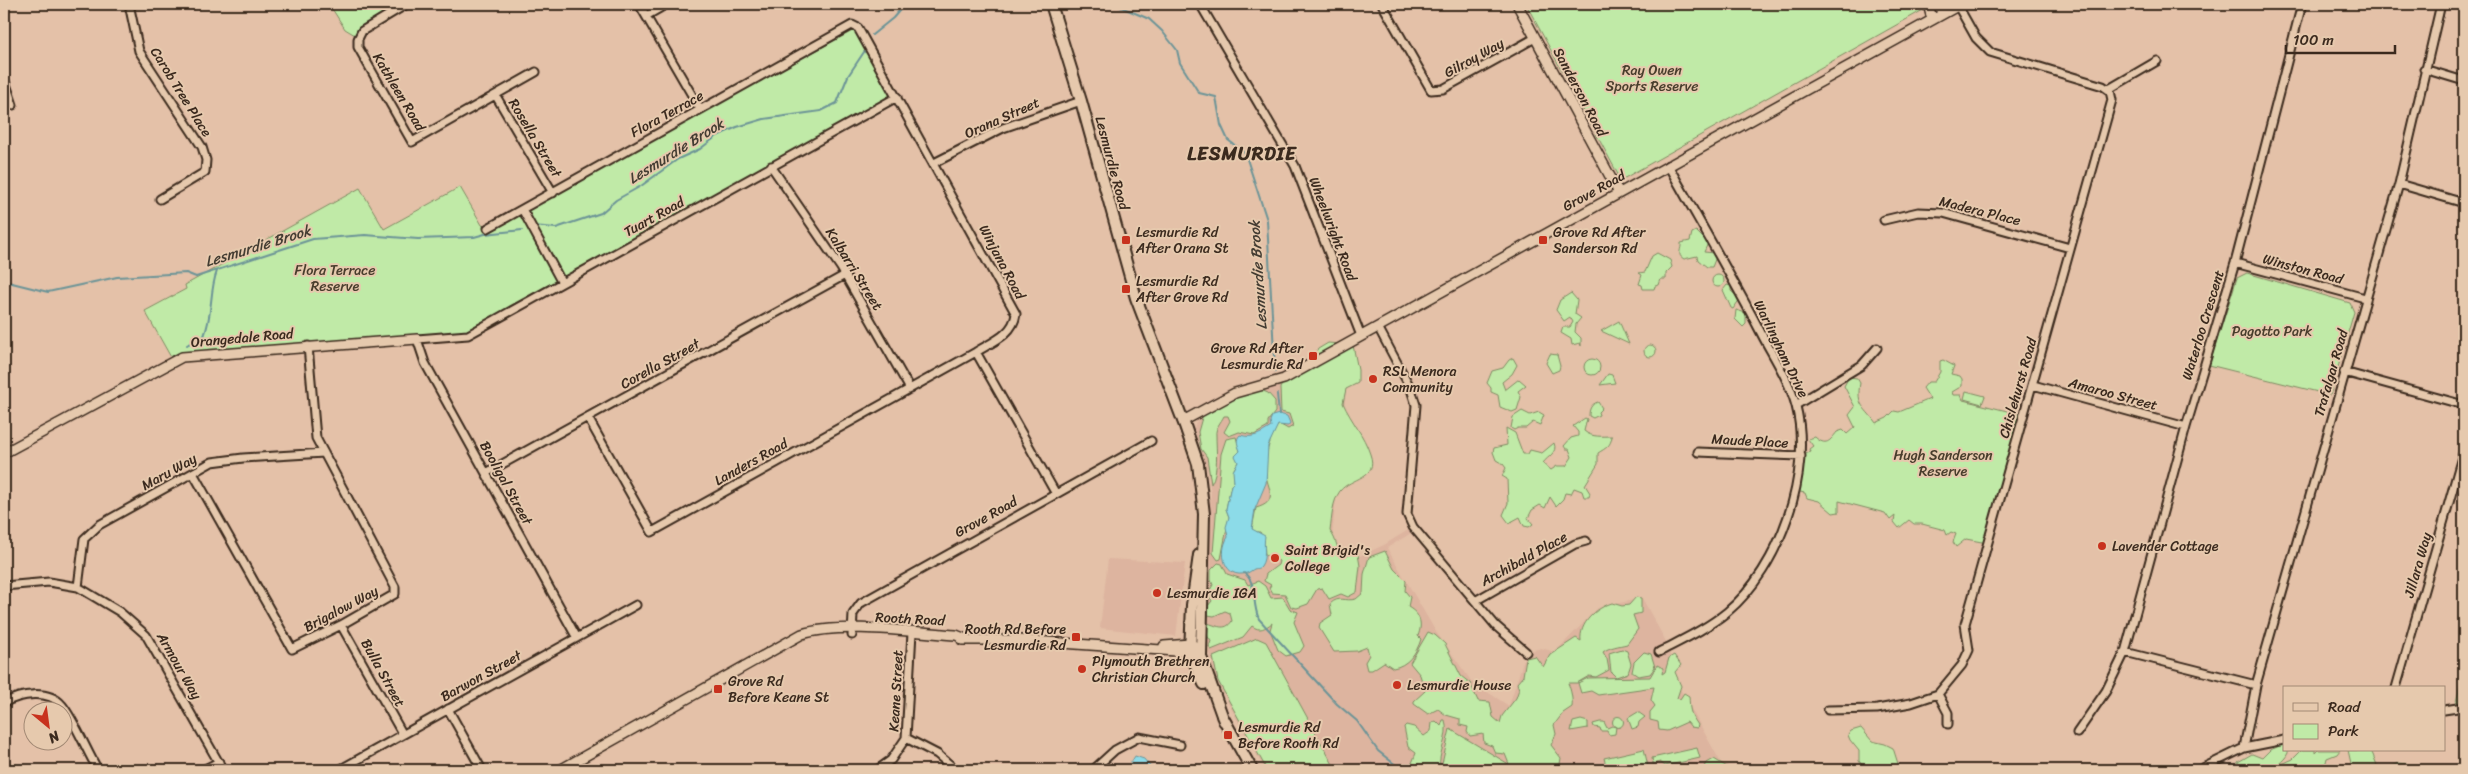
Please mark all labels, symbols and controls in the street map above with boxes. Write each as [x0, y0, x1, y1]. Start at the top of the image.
scale bar [2286, 22, 2394, 54]
text: 100 m [2293, 27, 2334, 53]
street label: Gilroy Way [1439, 31, 1509, 85]
street label: Carob Tree Place [143, 42, 219, 142]
street label: Sanderson Road [1546, 43, 1615, 143]
street label: Kathleen Road [366, 48, 433, 138]
park label: Ray Owen Sports Reserve [1605, 58, 1699, 99]
street label: Flora Terrace [626, 83, 708, 145]
street label: Orana Street [960, 90, 1044, 146]
street label: Rosella Street [501, 94, 569, 184]
water label: Lesmurdie Brook [623, 110, 730, 191]
street label: Lesmurdie Road [1087, 113, 1137, 214]
district label: LESMURDIE [1187, 137, 1297, 170]
street label: Grove Road [1558, 163, 1632, 219]
street label: Wheelwright Road [1302, 173, 1365, 286]
street label: Tuart Road [619, 189, 691, 244]
street label: Madera Place [1937, 189, 2023, 233]
water label: Lesmurdie Brook [202, 217, 315, 274]
water label: Lesmurdie Brook [1241, 218, 1275, 331]
street label: Winjana Road [972, 220, 1033, 306]
place label: Lesmurdie Rd After Orana St [1135, 220, 1229, 261]
place label: Grove Rd After Sanderson Rd [1553, 220, 1647, 261]
street label: Kalbarri Street [818, 222, 890, 316]
marker: Lesmurdie Rd After Orana St [1120, 234, 1132, 246]
marker: Grove Rd After Sanderson Rd [1537, 234, 1549, 246]
street label: Winston Road [2260, 246, 2348, 292]
park label: Flora Terrace Reserve [295, 258, 375, 299]
street label: Waterloo Crescent [2174, 267, 2232, 383]
place label: Lesmurdie Rd After Grove Rd [1135, 269, 1230, 310]
marker: Lesmurdie Rd After Grove Rd [1120, 283, 1132, 295]
street label: Warlingham Drive [1746, 296, 1816, 402]
park label: Pagotto Park [2232, 319, 2313, 344]
street label: Orangedale Road [190, 321, 296, 355]
street label: Trafalgar Road [2307, 325, 2356, 420]
street label: Corella Street [615, 331, 706, 396]
street label: Chislehurst Road [1992, 333, 2045, 441]
place label: Grove Rd After Lesmurdie Rd [1211, 336, 1305, 377]
marker: Grove Rd After Lesmurdie Rd [1307, 350, 1319, 362]
place label: RSL Menora Community [1383, 359, 1456, 400]
street label: Amaroo Street [2065, 370, 2160, 418]
marker: RSL Menora Community [1367, 373, 1379, 385]
street label: Maude Place [1711, 426, 1789, 456]
street label: Landers Road [709, 431, 794, 493]
street label: Booligal Street [473, 436, 540, 531]
park label: Hugh Sanderson Reserve [1893, 443, 1993, 484]
street label: Maru Way [136, 446, 202, 498]
street label: Grove Road [950, 489, 1024, 545]
street label: Archibald Place [1475, 525, 1572, 594]
street label: Jillara Way [2396, 529, 2439, 602]
place label: Lavender Cottage [2112, 534, 2219, 559]
place label: Saint Brigid's College [1285, 538, 1370, 579]
marker: Lavender Cottage [2096, 540, 2108, 552]
marker: Saint Brigid's College [1269, 552, 1281, 564]
street label: Brigalow Way [299, 578, 384, 639]
place label: Lesmurdie IGA [1167, 581, 1257, 606]
marker: Lesmurdie IGA [1151, 587, 1163, 599]
street label: Rooth Road [875, 605, 947, 633]
place label: Rooth Rd Before Lesmurdie Rd [965, 617, 1068, 658]
street label: Armour Way [149, 627, 209, 705]
marker: Rooth Rd Before Lesmurdie Rd [1070, 631, 1082, 643]
street label: Bulla Street [354, 634, 412, 712]
street label: Barwon Street [436, 643, 528, 709]
street label: Keane Street [881, 649, 911, 733]
place label: Plymouth Brethren Christian Church [1092, 649, 1210, 690]
marker: Plymouth Brethren Christian Church [1076, 663, 1088, 675]
place label: Grove Rd Before Keane St [728, 669, 829, 710]
place label: Lesmurdie House [1407, 673, 1511, 698]
marker: Lesmurdie House [1391, 679, 1403, 691]
marker: Grove Rd Before Keane St [712, 683, 724, 695]
legend [2283, 686, 2446, 752]
text: Road [2328, 694, 2361, 720]
north arrow [22, 702, 72, 752]
place label: Lesmurdie Rd Before Rooth Rd [1238, 715, 1340, 756]
text: Park [2328, 718, 2359, 744]
text: N [43, 723, 65, 750]
marker: Lesmurdie Rd Before Rooth Rd [1222, 729, 1234, 741]

